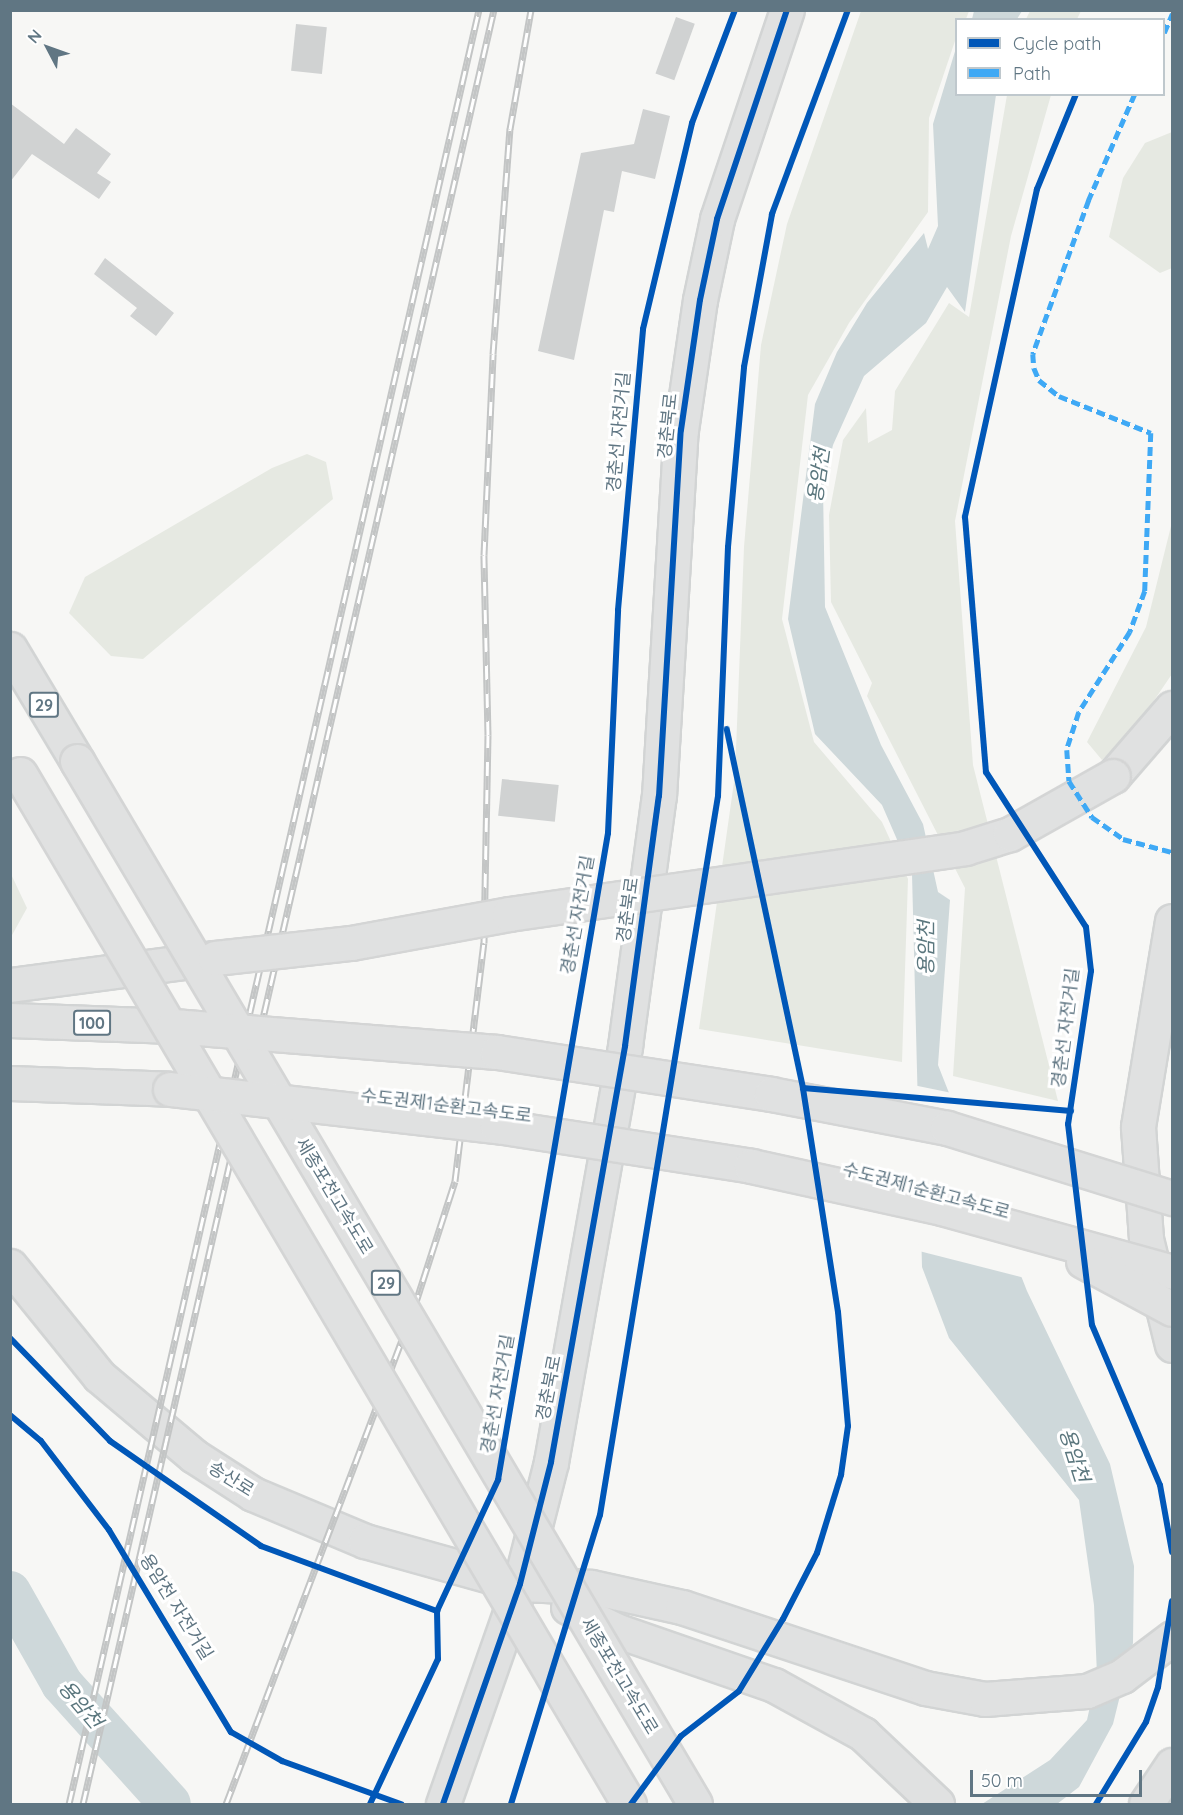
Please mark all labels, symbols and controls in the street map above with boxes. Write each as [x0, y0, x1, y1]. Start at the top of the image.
north arrow [18, 18, 78, 78]
legend [955, 18, 1165, 96]
text: N [23, 25, 46, 47]
text: Cycle path [1013, 32, 1101, 55]
text: Path [1013, 62, 1051, 85]
street label: 경춘선 자전거길 [603, 371, 635, 493]
street label: 경춘북로 [654, 392, 682, 460]
water label: 용암천 [802, 446, 834, 504]
road number: 29 [28, 692, 60, 718]
street label: 경춘선 자전거길 [557, 854, 599, 976]
street label: 경춘북로 [613, 876, 643, 944]
water label: 용암천 [913, 920, 937, 976]
street label: 경춘선 자전거길 [1048, 967, 1084, 1089]
road number: 100 [72, 1010, 112, 1036]
street label: 수도권제1순환고속도로 [359, 1085, 533, 1127]
street label: 세종포천고속도로 [291, 1134, 377, 1258]
street label: 수도권제1순환고속도로 [840, 1158, 1012, 1224]
road number: 29 [370, 1270, 402, 1296]
street label: 경춘선 자전거길 [477, 1333, 519, 1455]
street label: 경춘북로 [532, 1353, 566, 1423]
water label: 용암천 [1055, 1425, 1095, 1485]
street label: 송산로 [204, 1457, 258, 1501]
street label: 용암천 자전거길 [135, 1550, 217, 1664]
street label: 세종포천고속도로 [576, 1614, 662, 1738]
water label: 용암천 [54, 1675, 108, 1733]
scale bar [973, 1758, 1146, 1796]
text: 50 m [981, 1769, 1023, 1792]

